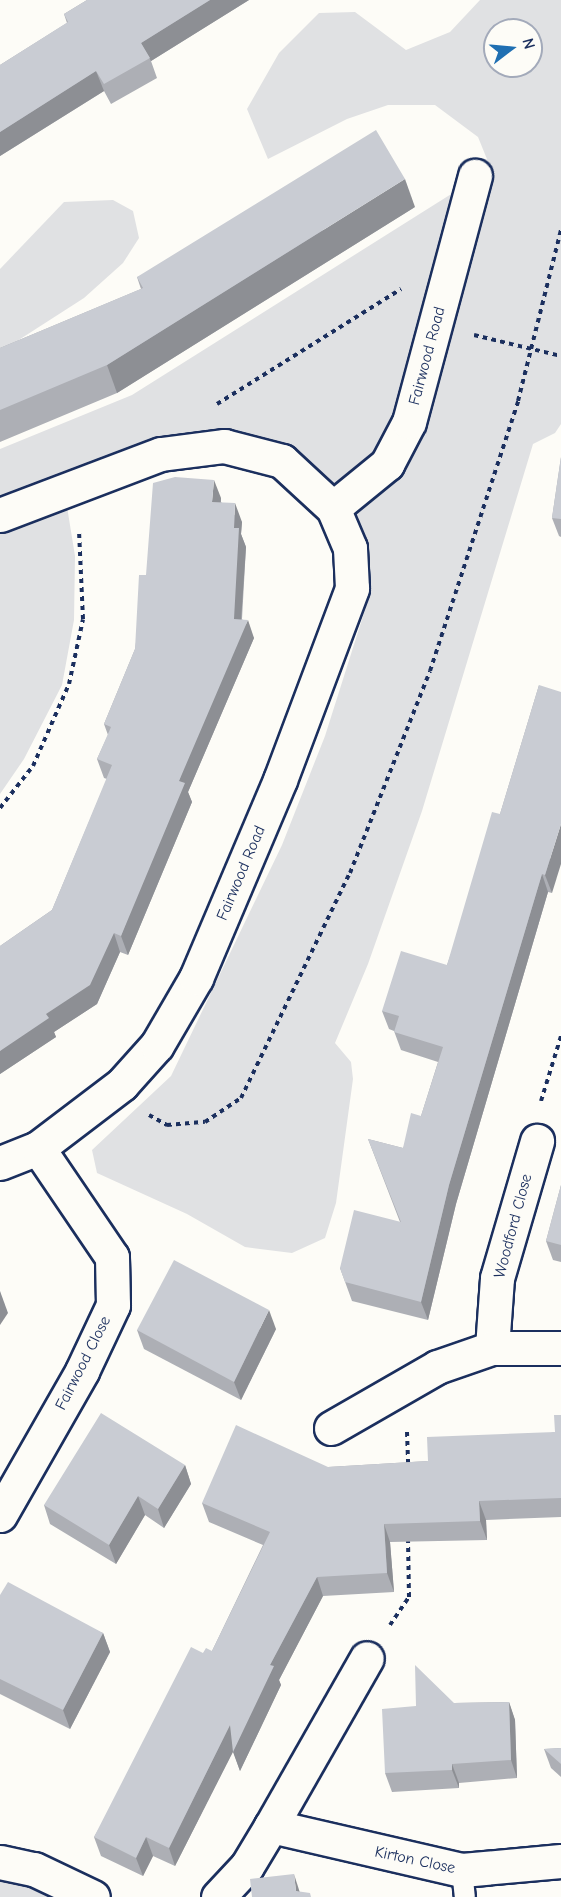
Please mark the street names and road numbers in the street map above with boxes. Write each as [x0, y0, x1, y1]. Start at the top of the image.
street label: Fairwood Road [405, 305, 449, 407]
street label: Fairwood Road [212, 823, 270, 923]
street label: Woodford Close [490, 1172, 536, 1280]
street label: Fairwood Close [51, 1313, 115, 1413]
street label: Kirton Close [373, 1842, 457, 1878]

